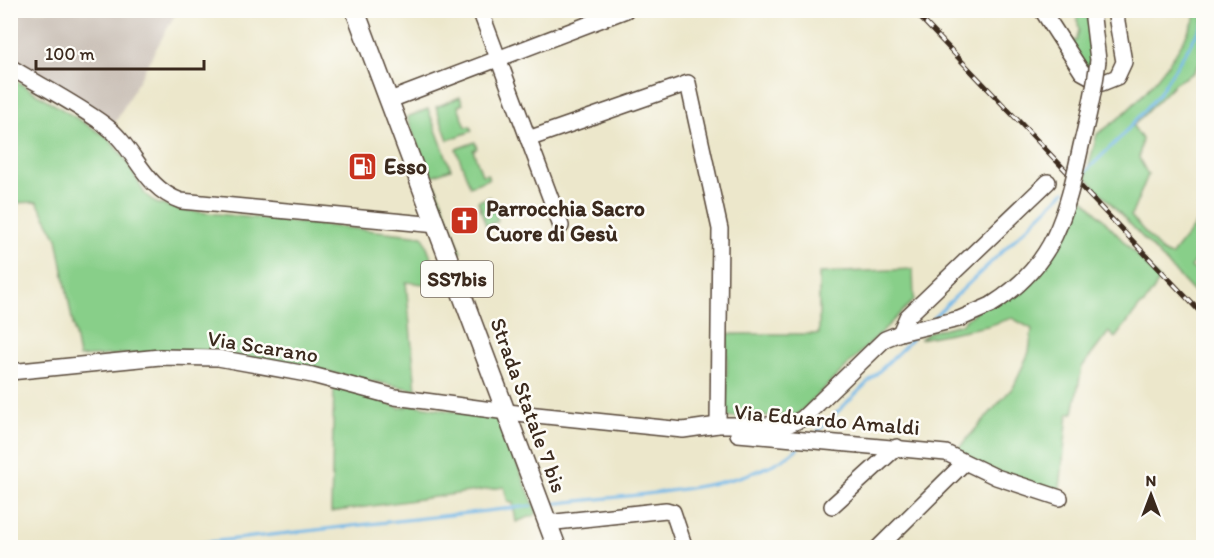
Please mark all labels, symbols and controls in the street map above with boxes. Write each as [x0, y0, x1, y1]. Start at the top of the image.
scale bar [36, 33, 204, 71]
text: 100 m [45, 43, 95, 65]
fuel station icon: Esso [347, 150, 379, 182]
place label: Esso [384, 153, 427, 180]
place label: Parrocchia Sacro Cuore di Gesù [486, 195, 645, 247]
church icon: Parrocchia Sacro Cuore di Gesù [449, 205, 481, 237]
road number: SS7bis [421, 261, 493, 297]
street label: Strada Statale 7 bis [484, 314, 573, 496]
street label: Via Scarano [206, 324, 320, 369]
street label: Via Eduardo Amaldi [733, 398, 921, 441]
north arrow [1121, 465, 1181, 525]
text: N [1146, 471, 1156, 490]

